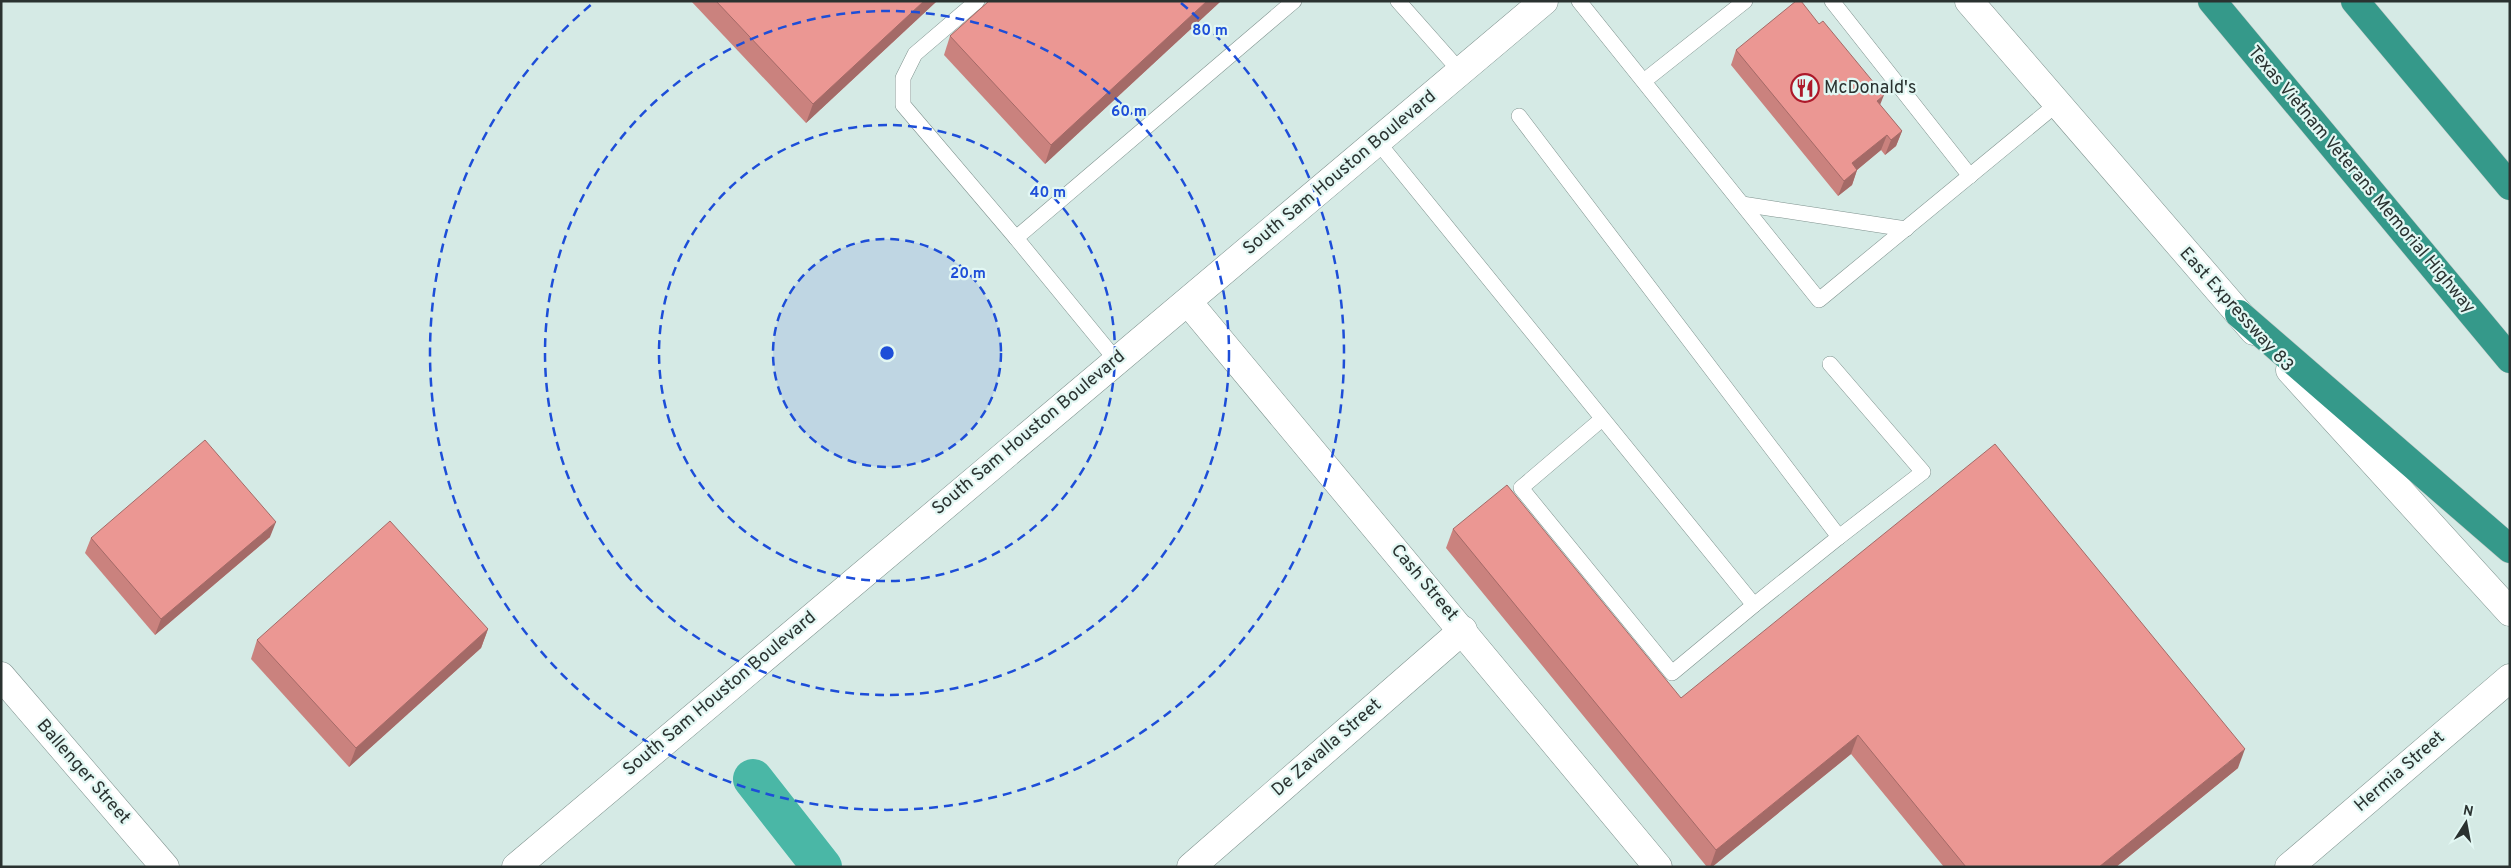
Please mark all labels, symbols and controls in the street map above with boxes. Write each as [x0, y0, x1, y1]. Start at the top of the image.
text: 80 m [1192, 22, 1228, 41]
street label: Texas Vietnam Veterans Memorial Highway [2242, 41, 2480, 319]
restaurant icon: McDonald's [1790, 73, 1820, 103]
place label: McDonald's [1824, 77, 1916, 100]
street label: South Sam Houston Boulevard [1239, 85, 1441, 261]
text: 60 m [1111, 103, 1147, 122]
text: 40 m [1030, 184, 1066, 203]
street label: East Expressway 83 [2174, 243, 2298, 377]
text: 20 m [950, 265, 986, 284]
centre of rings [878, 344, 896, 362]
street label: South Sam Houston Boulevard [928, 345, 1130, 521]
street label: Cash Street [1385, 540, 1463, 626]
street label: South Sam Houston Boulevard [619, 606, 821, 782]
street label: De Zavalla Street [1267, 694, 1387, 802]
street label: Ballenger Street [31, 715, 135, 829]
street label: Hermia Street [2350, 726, 2450, 818]
north arrow [2441, 798, 2491, 848]
text: N [2462, 802, 2475, 821]

